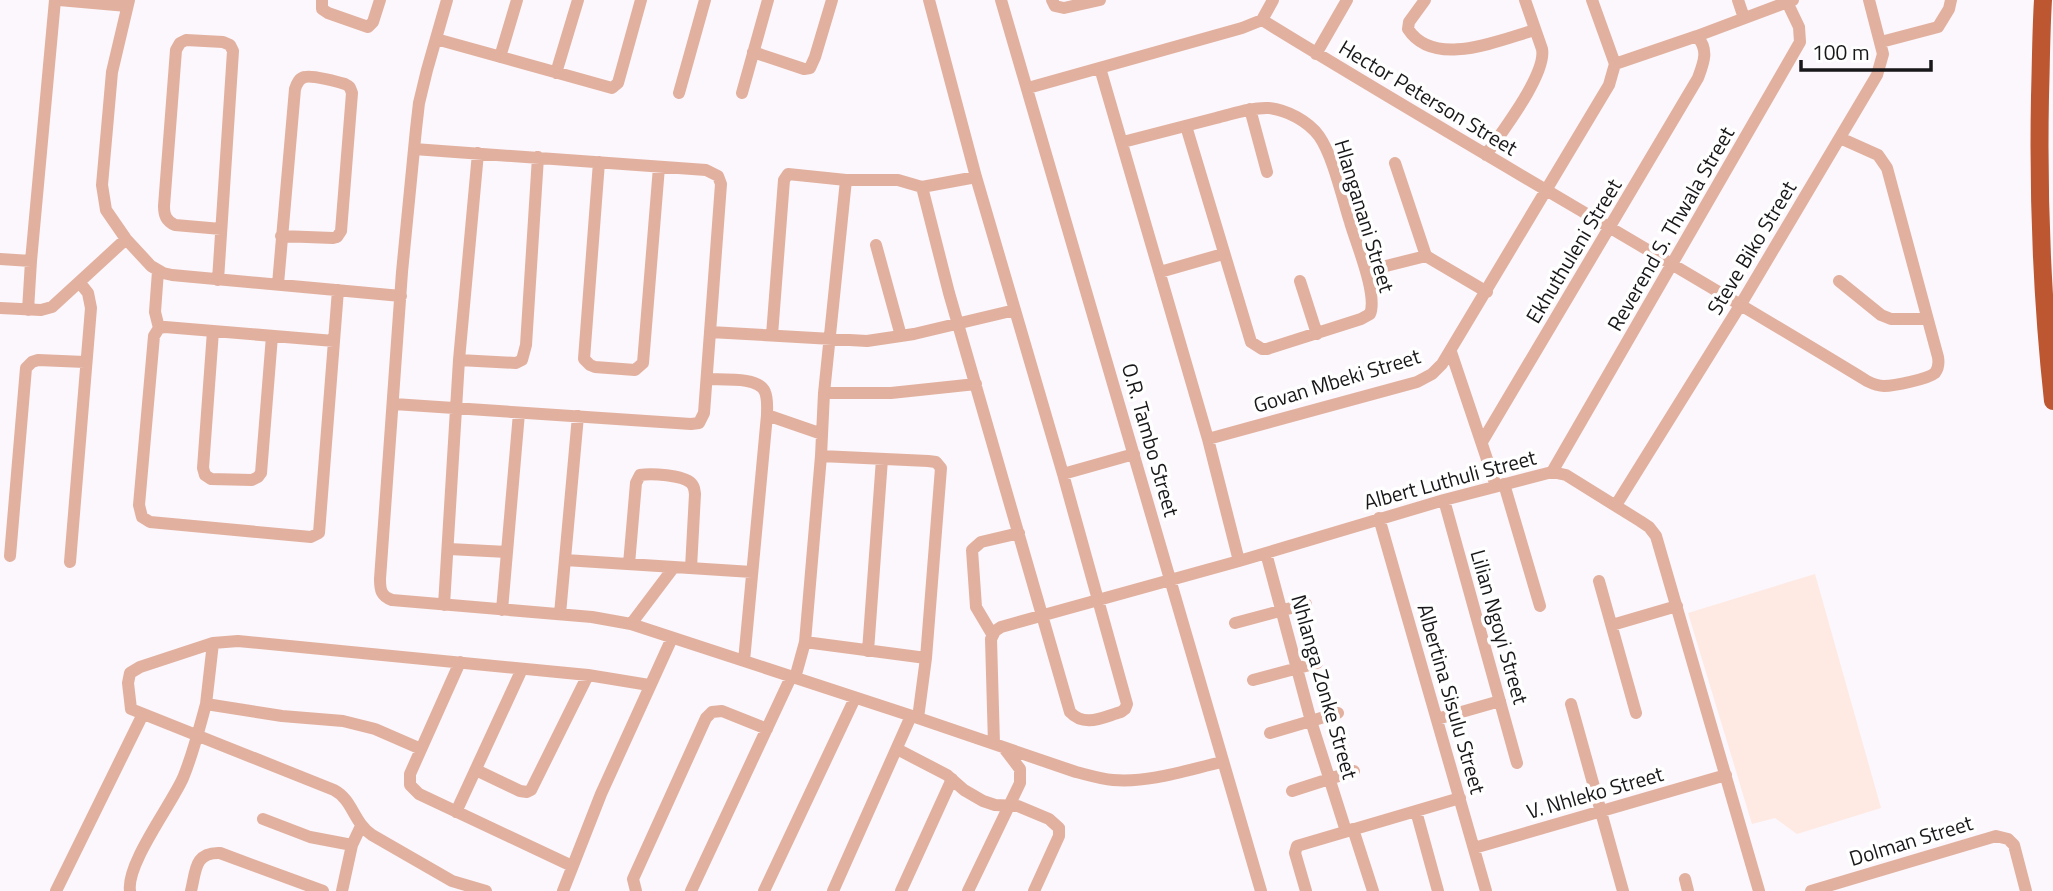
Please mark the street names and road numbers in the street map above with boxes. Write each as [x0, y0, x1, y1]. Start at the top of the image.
street label: Hector Peterson Street [1333, 31, 1524, 164]
street label: Reverend S. Thwala Street [1598, 120, 1742, 337]
street label: Hlanganani Street [1326, 135, 1404, 297]
street label: Ekhuthuleni Street [1517, 171, 1629, 329]
street label: Steve Biko Street [1698, 174, 1804, 321]
street label: Govan Mbeki Street [1249, 339, 1425, 421]
street label: O.R. Tambo Street [1114, 359, 1188, 521]
street label: Albert Luthuli Street [1360, 440, 1540, 517]
street label: Lilian Ngoyi Street [1463, 546, 1538, 708]
street label: Nhlanga Zonke Street [1283, 591, 1367, 783]
street label: Albertina Sisulu Street [1410, 600, 1495, 798]
street label: V. Nhleko Street [1523, 757, 1667, 827]
street label: Dolman Street [1845, 806, 1977, 874]

